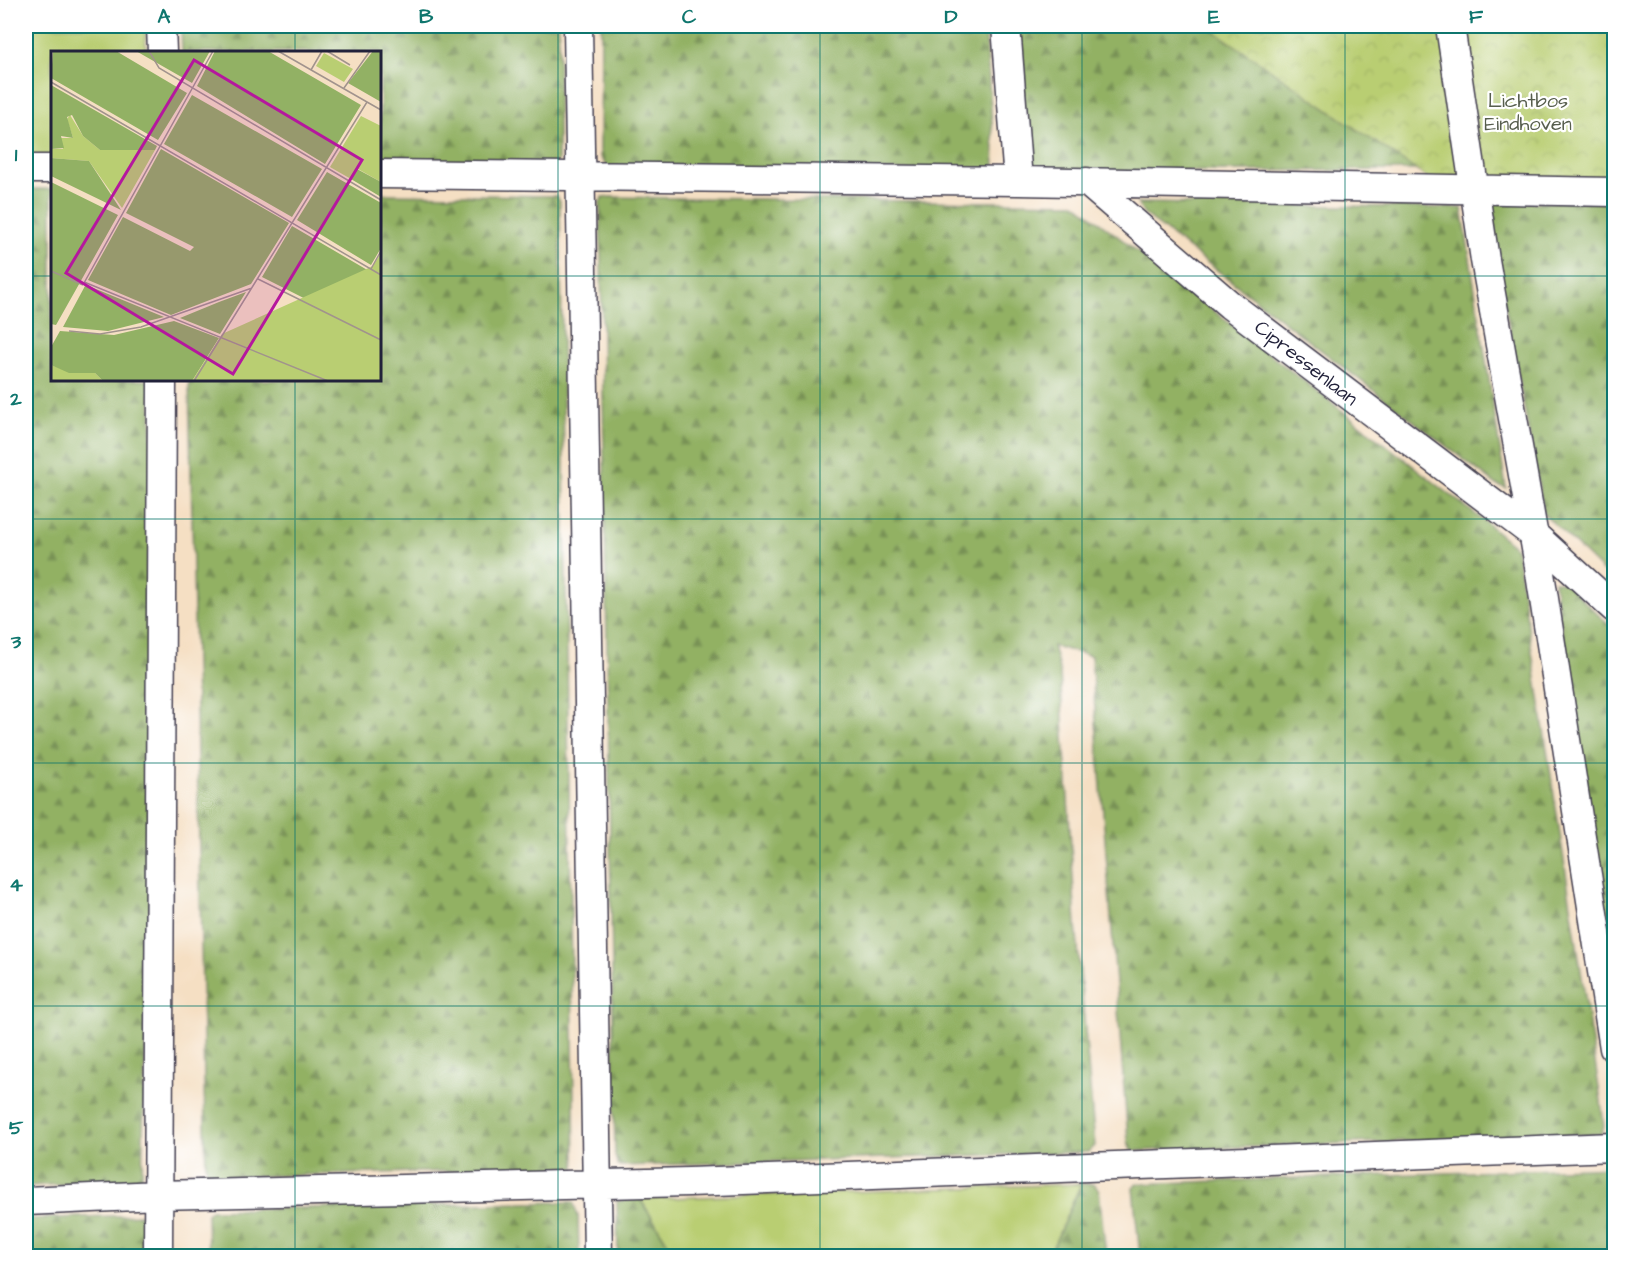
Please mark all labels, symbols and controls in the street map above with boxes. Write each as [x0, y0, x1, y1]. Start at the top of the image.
text: A [158, 3, 171, 31]
text: B [419, 3, 434, 31]
text: C [682, 3, 697, 31]
text: D [945, 3, 958, 31]
text: E [1208, 3, 1220, 31]
text: F [1469, 3, 1484, 31]
inset map [51, 51, 381, 381]
park label: Lichtbos Eindhoven [1484, 87, 1572, 138]
text: 1 [15, 141, 18, 169]
street label: Cipressenlaan [1248, 314, 1364, 412]
text: 2 [9, 385, 22, 413]
text: 3 [10, 628, 22, 656]
text: 4 [9, 871, 23, 899]
text: 5 [9, 1114, 24, 1142]

